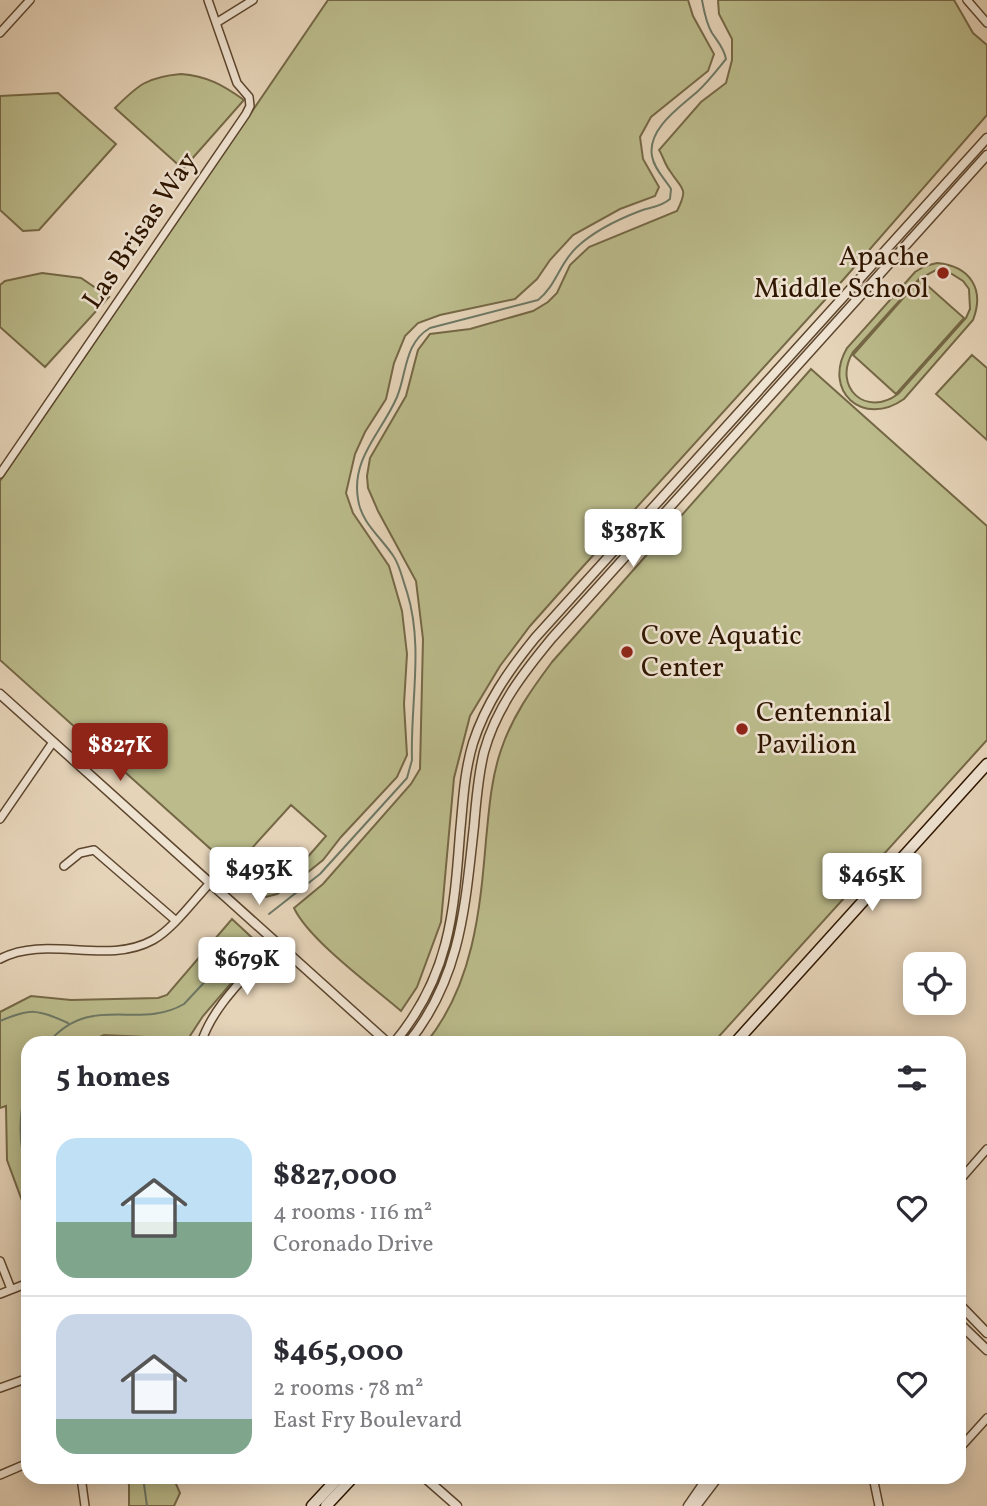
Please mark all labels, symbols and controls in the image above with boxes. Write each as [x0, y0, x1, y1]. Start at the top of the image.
street label: Las Brisas Way [74, 145, 208, 317]
place label: Apache Middle School [754, 238, 929, 309]
marker: Apache Middle School [935, 265, 951, 281]
pin: $387K [584, 510, 682, 569]
text: $387K [601, 516, 665, 548]
place label: Cove Aquatic Center [641, 617, 802, 688]
marker: Cove Aquatic Center [619, 644, 635, 660]
place label: Centennial Pavilion [756, 694, 891, 765]
marker: Centennial Pavilion [734, 721, 750, 737]
pin: $827K [71, 724, 169, 783]
text: $827K [88, 730, 152, 762]
pin: $493K [210, 848, 308, 907]
pin: $465K [823, 853, 921, 913]
text: $493K [225, 854, 293, 886]
text: $465K [838, 860, 906, 892]
pin: $679K [198, 937, 296, 997]
text: $679K [214, 944, 280, 976]
map controls [903, 952, 966, 1015]
button: locate [903, 952, 966, 1015]
text: 5 homes [56, 1057, 170, 1099]
icon: filters [893, 1059, 931, 1097]
text: $827,000 [273, 1155, 397, 1197]
icon: home [112, 1166, 196, 1250]
icon: heart [893, 1189, 931, 1227]
text: 4 rooms · 116 m² [273, 1197, 432, 1229]
text: Coronado Drive [273, 1229, 433, 1261]
text: $465,000 [273, 1331, 403, 1373]
icon: home [112, 1342, 196, 1426]
icon: heart [893, 1365, 931, 1403]
text: 2 rooms · 78 m² [273, 1373, 424, 1405]
text: East Fry Boulevard [273, 1405, 462, 1437]

